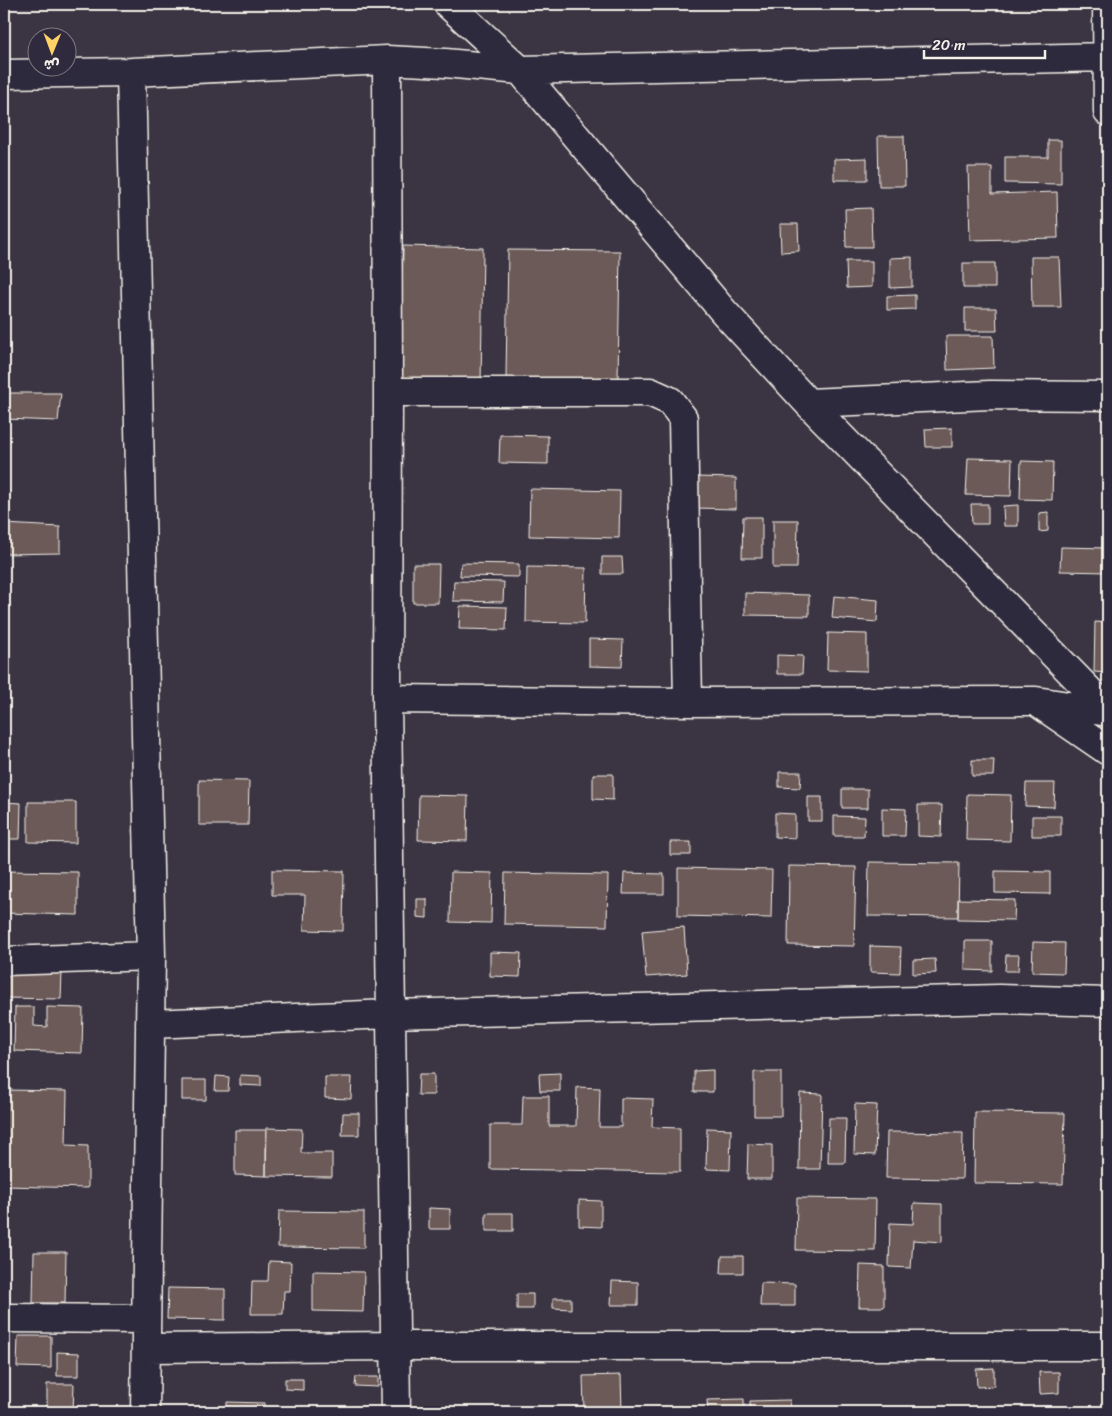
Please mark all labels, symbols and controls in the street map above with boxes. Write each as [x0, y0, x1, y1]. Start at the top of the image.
north arrow [28, 28, 78, 78]
scale bar [924, 28, 1046, 60]
text: 20 m [932, 32, 966, 58]
text: ش [44, 52, 60, 77]

